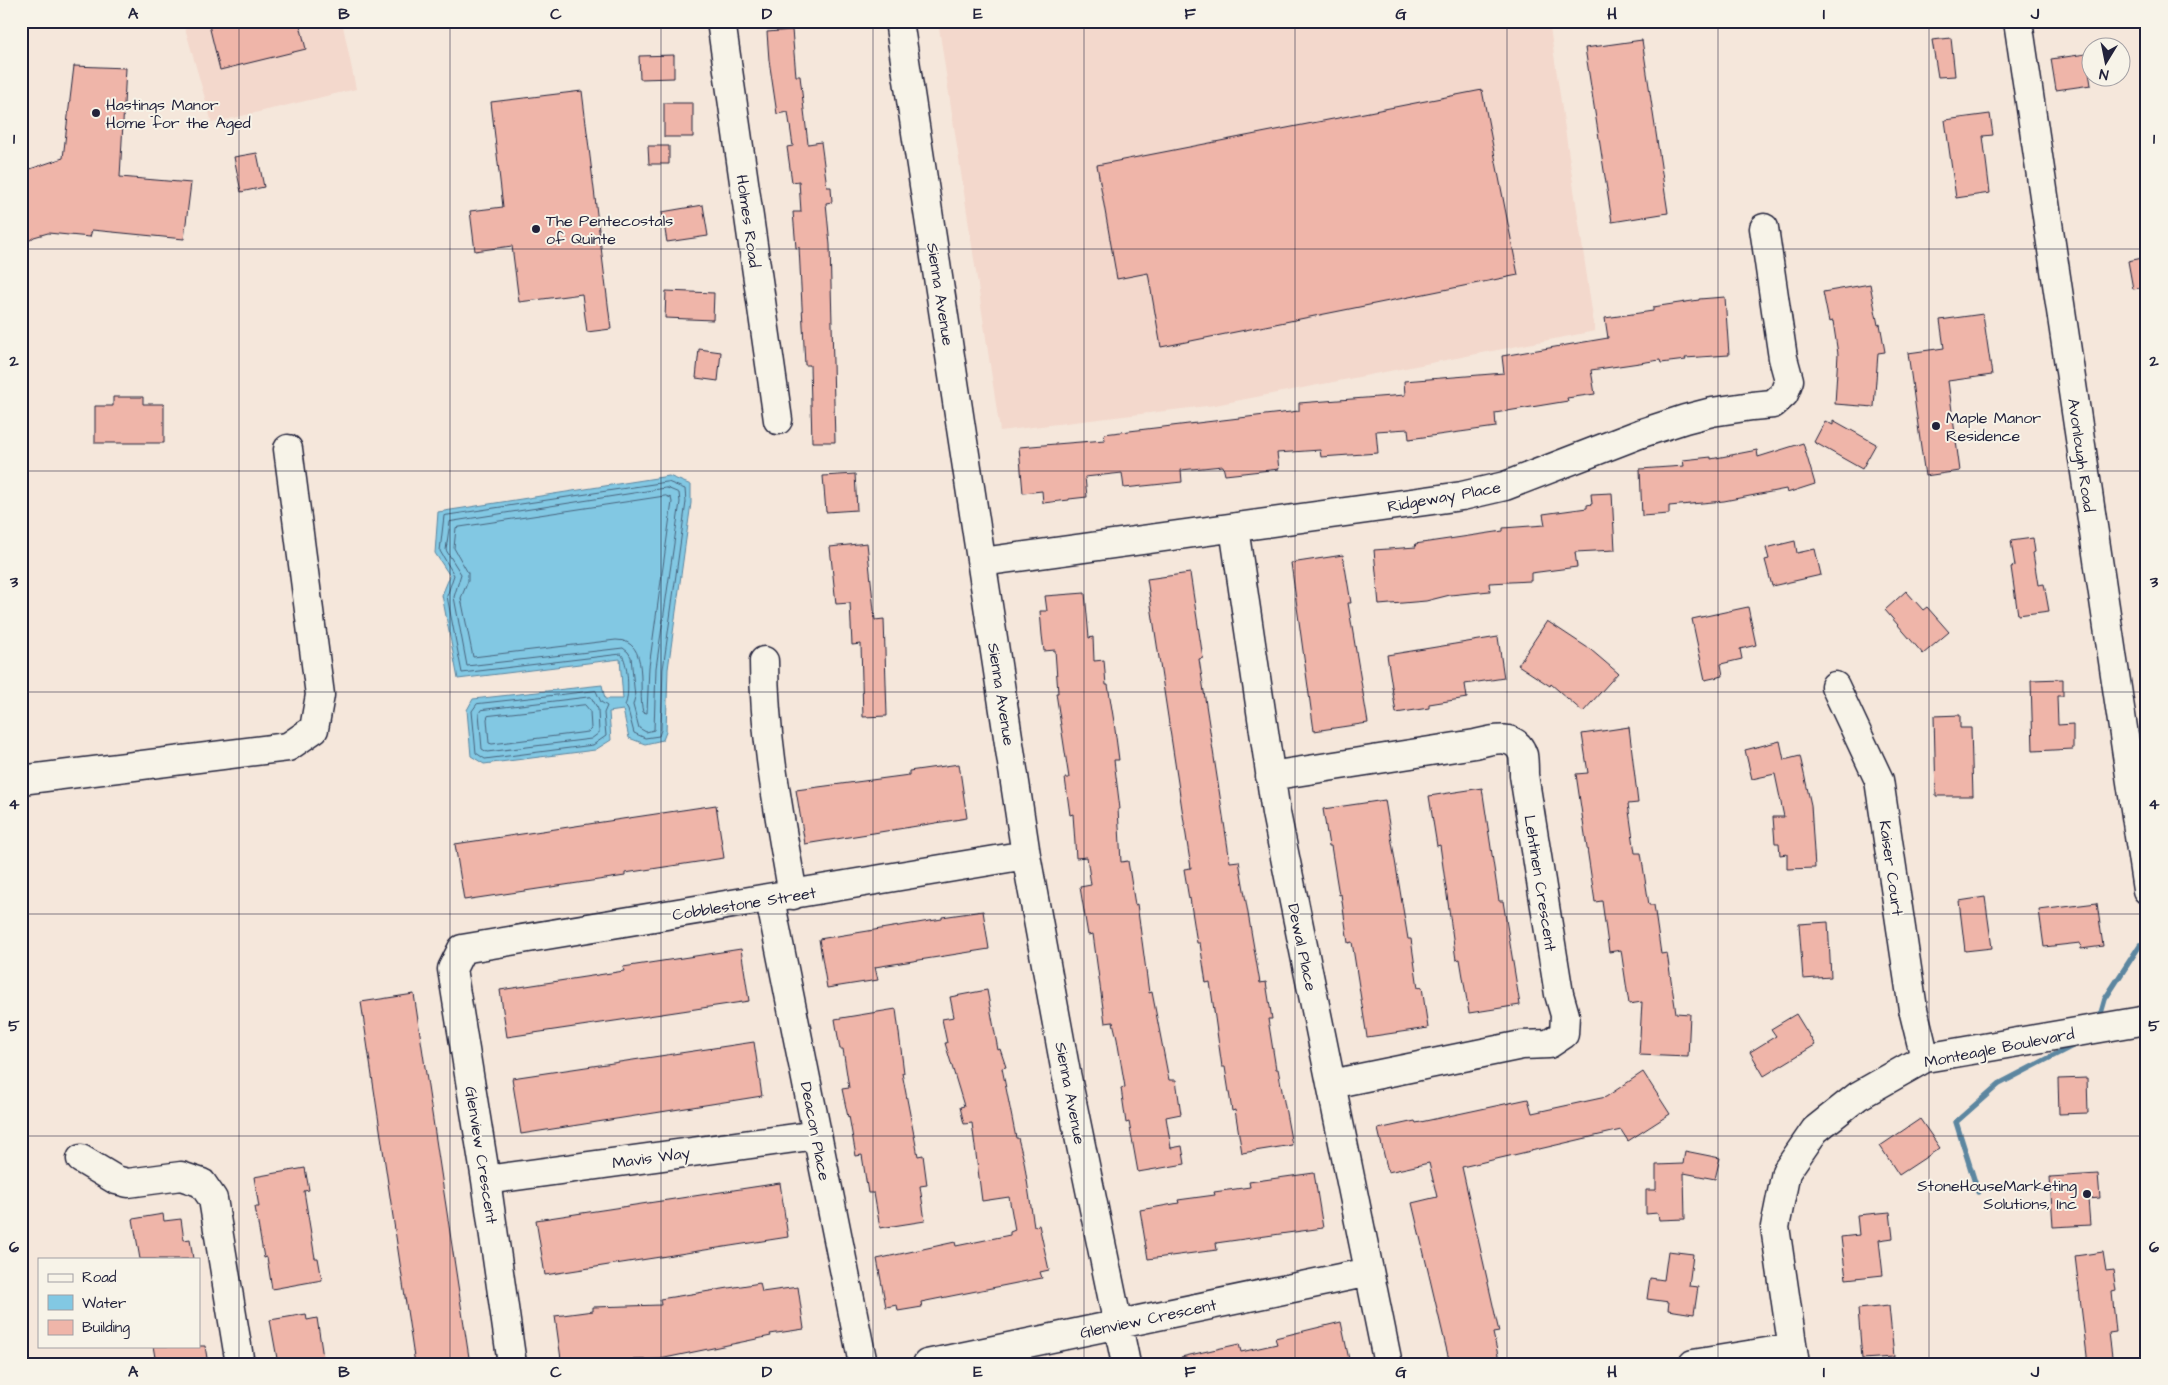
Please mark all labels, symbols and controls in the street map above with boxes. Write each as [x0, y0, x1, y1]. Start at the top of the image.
text: A [128, 3, 139, 25]
text: B [338, 3, 350, 25]
text: C [550, 3, 562, 25]
text: D [762, 3, 773, 25]
text: E [973, 3, 983, 25]
text: F [1184, 3, 1196, 25]
text: G [1395, 3, 1407, 25]
text: H [1607, 3, 1617, 25]
text: I [1823, 3, 1825, 25]
text: J [2030, 3, 2040, 25]
north arrow [2080, 38, 2130, 88]
text: N [2098, 63, 2110, 84]
place label: Hastings Manor Home for the Aged [106, 94, 251, 135]
marker: Hastings Manor Home for the Aged [90, 107, 102, 119]
text: 1 [13, 128, 16, 150]
text: 1 [2153, 128, 2156, 150]
street label: Holmes Road [731, 173, 765, 269]
place label: The Pentecostals of Quinte [546, 210, 673, 250]
marker: The Pentecostals of Quinte [530, 223, 542, 235]
street label: Sienna Avenue [921, 241, 959, 348]
text: 2 [8, 350, 19, 372]
text: 2 [2148, 350, 2159, 372]
street label: Avonlough Road [2061, 397, 2100, 514]
place label: Maple Manor Residence [1946, 407, 2041, 447]
marker: Maple Manor Residence [1930, 420, 1942, 432]
street label: Ridgeway Place [1386, 476, 1503, 519]
text: 3 [9, 571, 19, 593]
text: 3 [2149, 571, 2159, 593]
street label: Sienna Avenue [982, 641, 1020, 748]
text: 4 [9, 793, 20, 815]
text: 4 [2149, 793, 2160, 815]
street label: Lehtinen Crescent [1518, 813, 1562, 953]
street label: Kaiser Court [1873, 819, 1909, 918]
street label: Cobblestone Street [671, 882, 818, 926]
street label: Dewal Place [1282, 902, 1322, 993]
text: 5 [8, 1015, 20, 1037]
text: 5 [2148, 1015, 2160, 1037]
street label: Monteagle Boulevard [1922, 1023, 2076, 1074]
street label: Sienna Avenue [1049, 1040, 1091, 1147]
street label: Deacon Place [795, 1080, 835, 1183]
street label: Glenview Crescent [459, 1085, 503, 1226]
street label: Mavis Way [611, 1142, 692, 1175]
place label: StoneHouseMarketing Solutions, Inc [1917, 1175, 2077, 1215]
marker: StoneHouseMarketing Solutions, Inc [2081, 1188, 2093, 1200]
text: 6 [9, 1236, 19, 1258]
text: 6 [2149, 1236, 2159, 1258]
legend [38, 1258, 200, 1348]
text: Road [82, 1267, 117, 1288]
text: Water [82, 1293, 126, 1314]
street label: Glenview Crescent [1078, 1294, 1219, 1344]
text: Building [82, 1317, 130, 1339]
text: A [128, 1361, 139, 1383]
text: B [338, 1361, 350, 1383]
text: C [550, 1361, 562, 1383]
text: D [762, 1361, 773, 1383]
text: E [973, 1361, 983, 1383]
text: F [1184, 1361, 1196, 1383]
text: G [1395, 1361, 1407, 1383]
text: H [1607, 1361, 1617, 1383]
text: I [1823, 1361, 1825, 1383]
text: J [2030, 1361, 2040, 1383]

